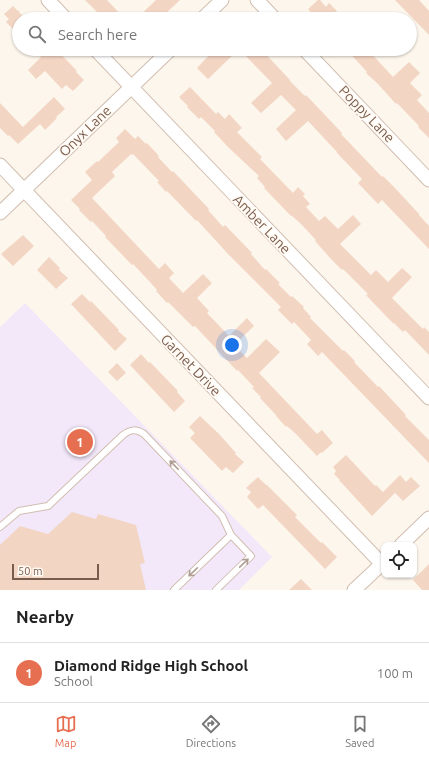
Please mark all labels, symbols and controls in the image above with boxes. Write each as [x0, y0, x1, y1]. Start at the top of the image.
search box [12, 12, 417, 56]
icon: search [26, 23, 48, 45]
text: Search here [58, 26, 137, 43]
street label: Poppy Lane [336, 82, 398, 146]
street label: Onyx Lane [56, 102, 114, 160]
street label: Amber Lane [230, 191, 294, 257]
street label: Garnet Drive [158, 331, 224, 399]
your location [222, 335, 242, 355]
pin: 1 [67, 427, 93, 457]
one-way arrow [169, 460, 179, 470]
map controls [381, 542, 417, 578]
button: locate [381, 542, 417, 578]
one-way arrow [239, 558, 249, 568]
scale bar [12, 562, 99, 581]
text: 50 m [18, 565, 42, 577]
one-way arrow [188, 567, 198, 577]
text: Nearby [16, 607, 74, 626]
text: Diamond Ridge High School [54, 657, 248, 674]
text: 1 [25, 666, 33, 680]
text: 100 m [377, 666, 413, 680]
text: School [54, 674, 93, 688]
tab: Map [55, 713, 77, 749]
tab: Directions [186, 713, 236, 749]
tab: Saved [345, 713, 374, 749]

